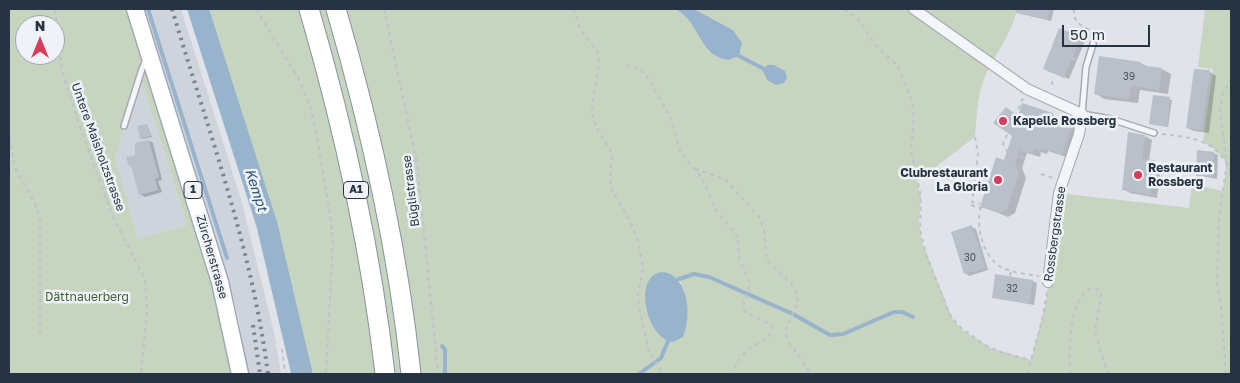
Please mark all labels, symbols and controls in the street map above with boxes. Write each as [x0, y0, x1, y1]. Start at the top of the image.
north arrow [15, 15, 65, 65]
scale bar [1065, 15, 1152, 47]
text: N [35, 17, 45, 34]
text: 50 m [1070, 25, 1105, 43]
house number: 39 [1123, 71, 1135, 83]
street label: Untere Maisholzstrasse [68, 81, 128, 213]
place label: Kapelle Rossberg [1013, 114, 1116, 128]
marker: Kapelle Rossberg [997, 115, 1009, 127]
street label: Büglistrasse [399, 154, 423, 228]
place label: Restaurant Rossberg [1148, 161, 1212, 189]
water label: Kempt [241, 166, 271, 214]
place label: Clubrestaurant La Gloria [900, 166, 988, 194]
marker: Restaurant Rossberg [1132, 169, 1144, 181]
marker: Clubrestaurant La Gloria [992, 174, 1004, 186]
road number: 1 [184, 182, 202, 198]
road number: A1 [344, 182, 368, 198]
street label: Rossbergstrasse [1041, 185, 1069, 283]
street label: Zürcherstrasse [193, 213, 231, 301]
house number: 30 [964, 252, 976, 264]
house number: 32 [1006, 283, 1018, 295]
park label: Dättnauerberg [45, 290, 129, 304]

